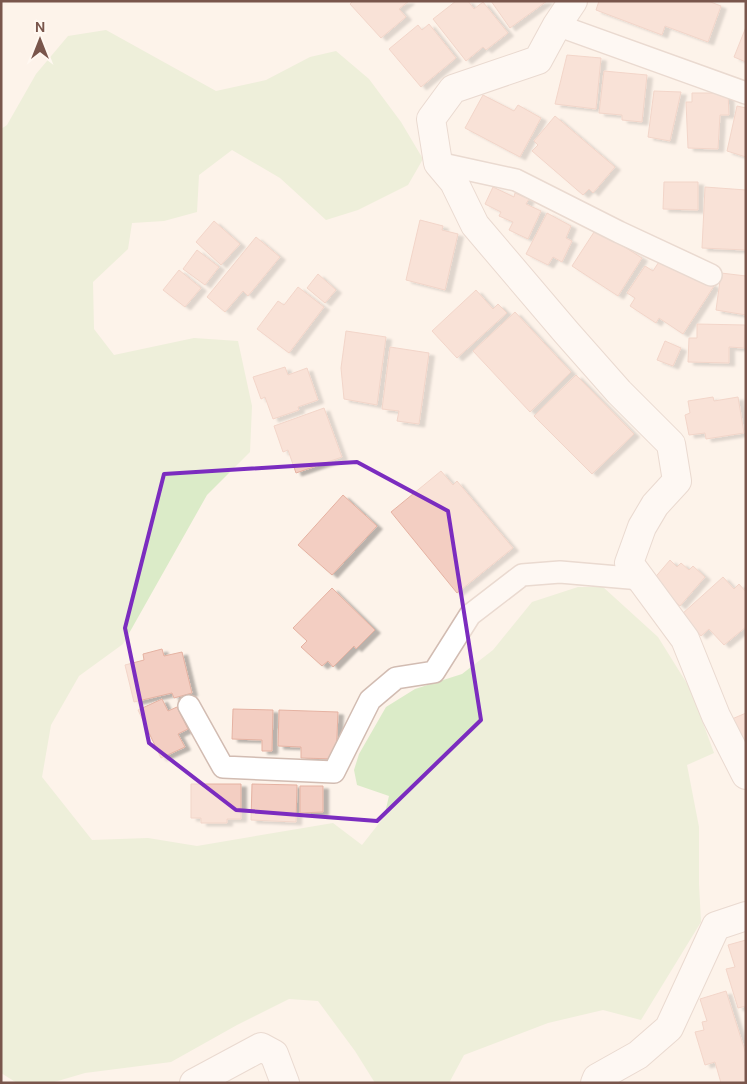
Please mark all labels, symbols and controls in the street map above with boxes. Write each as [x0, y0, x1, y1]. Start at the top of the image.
north arrow [15, 15, 65, 65]
text: N [35, 18, 45, 36]

